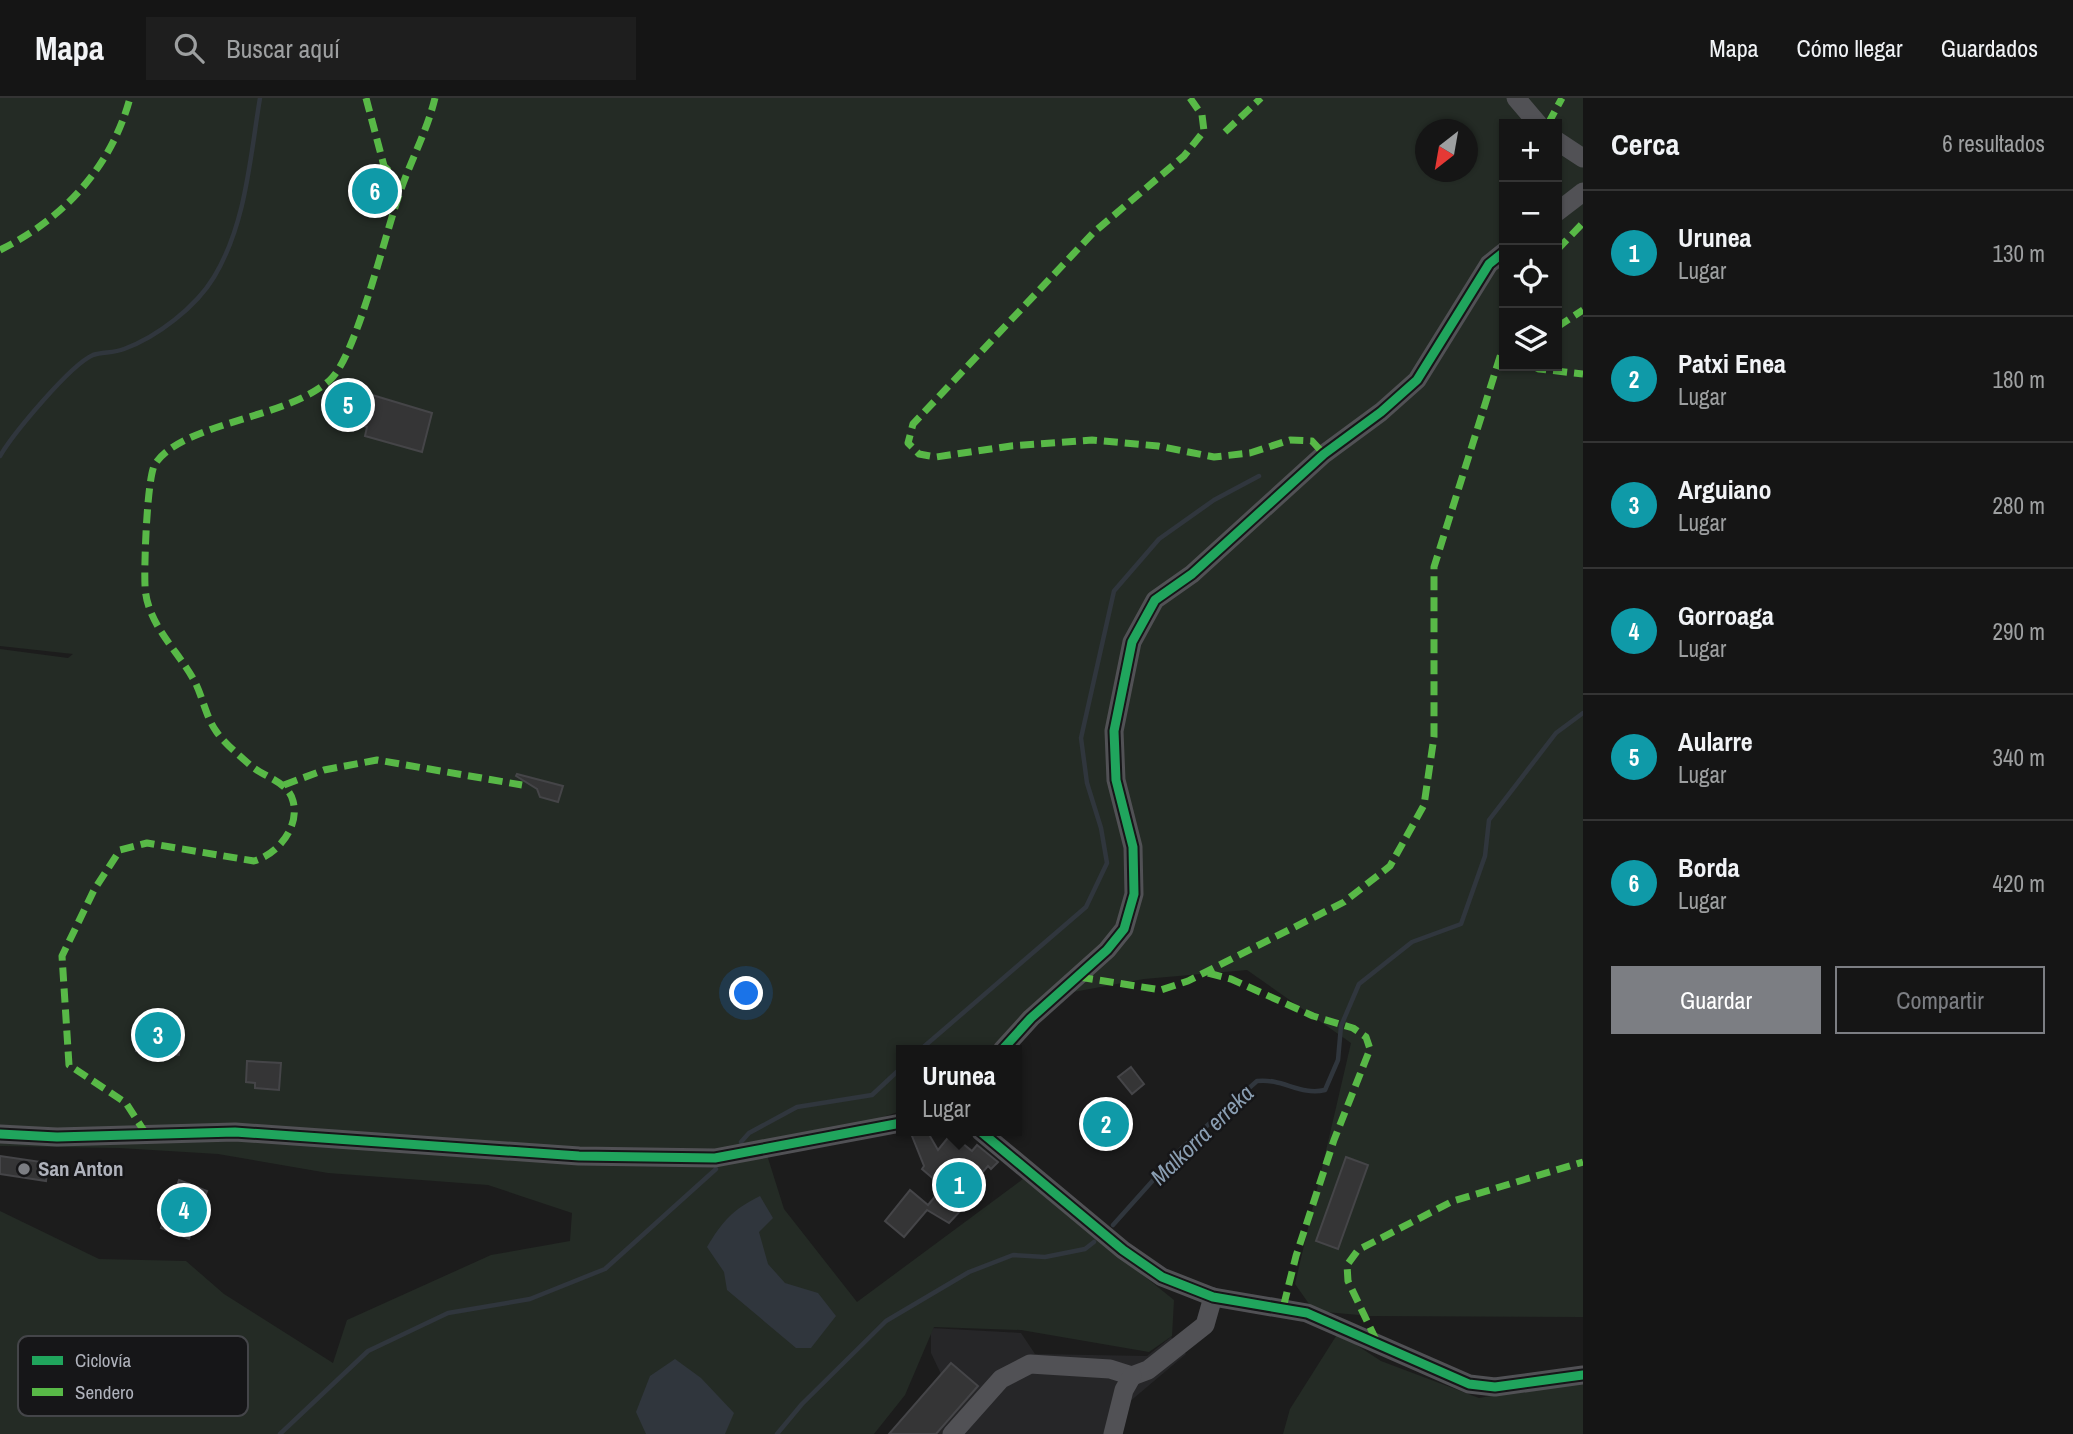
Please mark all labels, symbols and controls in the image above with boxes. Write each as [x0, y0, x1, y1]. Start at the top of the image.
search box [146, 17, 636, 80]
text: Mapa [35, 26, 104, 70]
icon: search [170, 29, 208, 67]
text: Buscar aquí [226, 31, 340, 66]
text: Mapa [1709, 32, 1759, 64]
text: Cómo llegar [1797, 32, 1903, 64]
text: Guardados [1941, 32, 2038, 64]
north arrow [1415, 119, 1478, 182]
map controls [1499, 119, 1562, 371]
button: + [1499, 119, 1562, 182]
text: Cerca [1611, 124, 1679, 164]
text: 6 resultados [1942, 128, 2045, 159]
pin: 6 [352, 165, 398, 217]
button: − [1499, 182, 1562, 245]
text: Urunea [1678, 220, 1751, 255]
text: 1 [1629, 238, 1639, 269]
text: 130 m [1993, 238, 2045, 269]
button: locate [1499, 245, 1562, 308]
text: Lugar [1678, 255, 1726, 286]
button: layers [1499, 308, 1562, 371]
text: Patxi Enea [1678, 346, 1786, 381]
text: 2 [1629, 364, 1639, 395]
text: 180 m [1993, 364, 2045, 395]
pin: 5 [325, 379, 371, 431]
text: Lugar [1678, 381, 1726, 412]
text: Arguiano [1678, 472, 1772, 507]
text: 3 [1629, 490, 1639, 521]
text: 280 m [1993, 490, 2045, 521]
text: Lugar [1678, 507, 1726, 538]
text: Gorroaga [1678, 598, 1774, 633]
text: 4 [1629, 616, 1639, 647]
text: 290 m [1993, 616, 2045, 647]
text: Lugar [1678, 633, 1726, 664]
text: Aularre [1678, 724, 1753, 759]
text: 5 [1629, 742, 1639, 773]
text: 340 m [1993, 742, 2045, 773]
text: Lugar [1678, 759, 1726, 790]
text: Borda [1678, 850, 1740, 885]
text: 6 [1629, 868, 1639, 899]
text: 420 m [1993, 868, 2045, 899]
text: Lugar [1678, 885, 1726, 916]
button: Guardar [1611, 966, 1821, 1034]
button: Compartir [1835, 966, 2045, 1034]
your location [729, 976, 763, 1010]
pin: 3 [135, 1009, 181, 1061]
popup [896, 1045, 1022, 1136]
text: Urunea [922, 1058, 996, 1093]
water label: Malkorra erreka [1143, 1078, 1260, 1192]
text: Lugar [922, 1093, 971, 1124]
pin: 2 [1083, 1098, 1129, 1150]
place label: San Anton [38, 1154, 123, 1183]
pin: 1 [936, 1159, 982, 1211]
marker: San Anton [16, 1161, 32, 1177]
pin: 4 [161, 1184, 207, 1236]
legend [18, 1336, 248, 1416]
text: Ciclovía [75, 1347, 132, 1373]
text: Sendero [75, 1379, 134, 1405]

